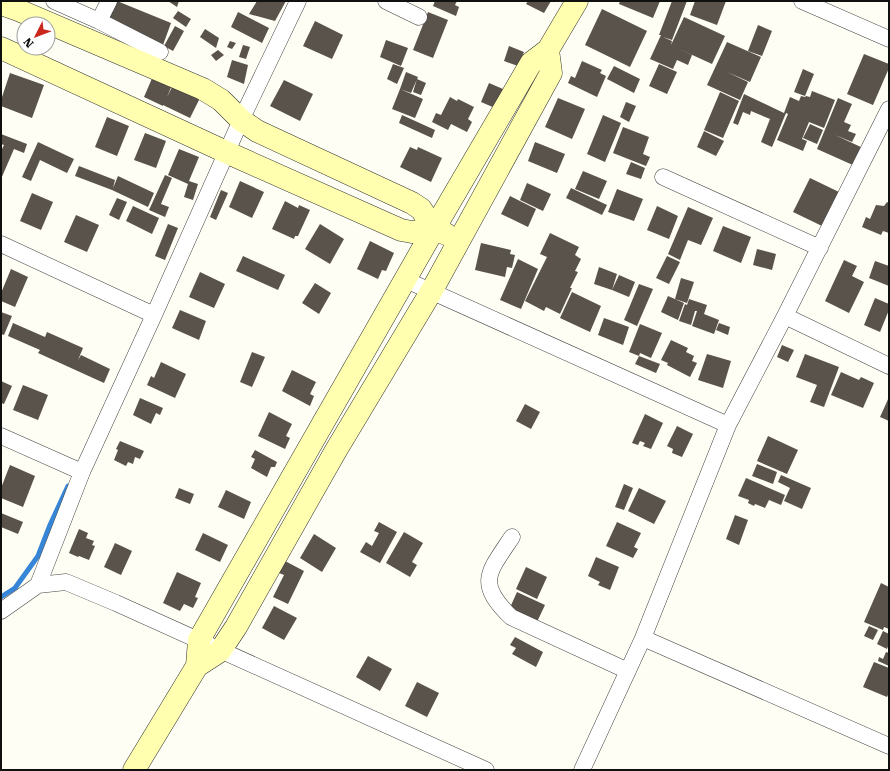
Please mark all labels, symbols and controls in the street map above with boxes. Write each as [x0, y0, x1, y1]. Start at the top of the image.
north arrow [16, 16, 56, 56]
text: N [21, 34, 37, 50]

